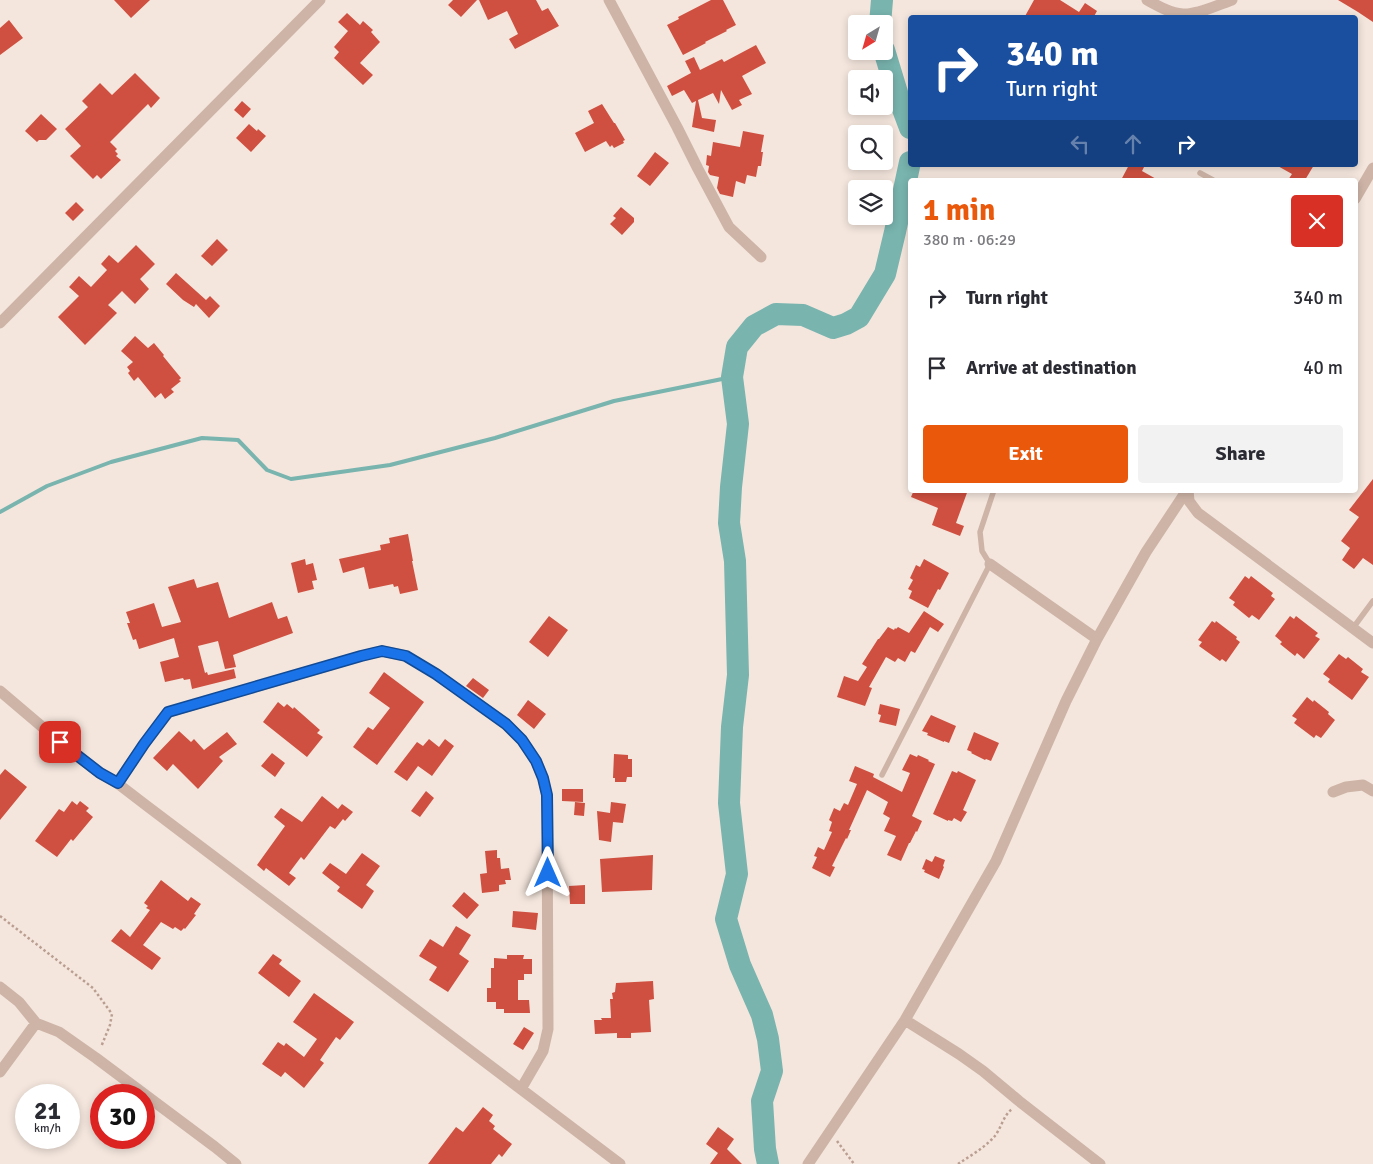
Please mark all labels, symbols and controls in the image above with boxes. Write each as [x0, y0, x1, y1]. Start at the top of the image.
north arrow [848, 15, 892, 60]
map controls [848, 15, 893, 225]
text: 340 m [1006, 32, 1099, 75]
icon: right [923, 35, 988, 100]
button: sound [848, 70, 893, 115]
text: Turn right [1006, 75, 1098, 102]
button: search [848, 125, 893, 170]
icon: left [1066, 130, 1094, 158]
icon: ahead [1119, 130, 1147, 158]
icon: right [1172, 130, 1200, 158]
button: layers [848, 180, 893, 225]
text: 1 min [923, 192, 995, 229]
button: close [1291, 195, 1343, 247]
text: 380 m · 06:29 [923, 230, 1016, 250]
icon: right [923, 284, 951, 312]
text: Turn right [966, 286, 1048, 310]
text: 340 m [1293, 286, 1343, 310]
icon: arrive [923, 354, 951, 382]
text: Arrive at destination [966, 356, 1137, 380]
text: 40 m [1303, 356, 1343, 380]
button: Exit [923, 425, 1128, 483]
button: Share [1138, 425, 1343, 483]
pin [39, 721, 81, 763]
icon: arrive [46, 728, 74, 756]
position arrow [521, 846, 573, 898]
speed limit sign: 30 [90, 1084, 155, 1149]
text: 21 [34, 1095, 61, 1126]
text: km/h [34, 1121, 61, 1136]

